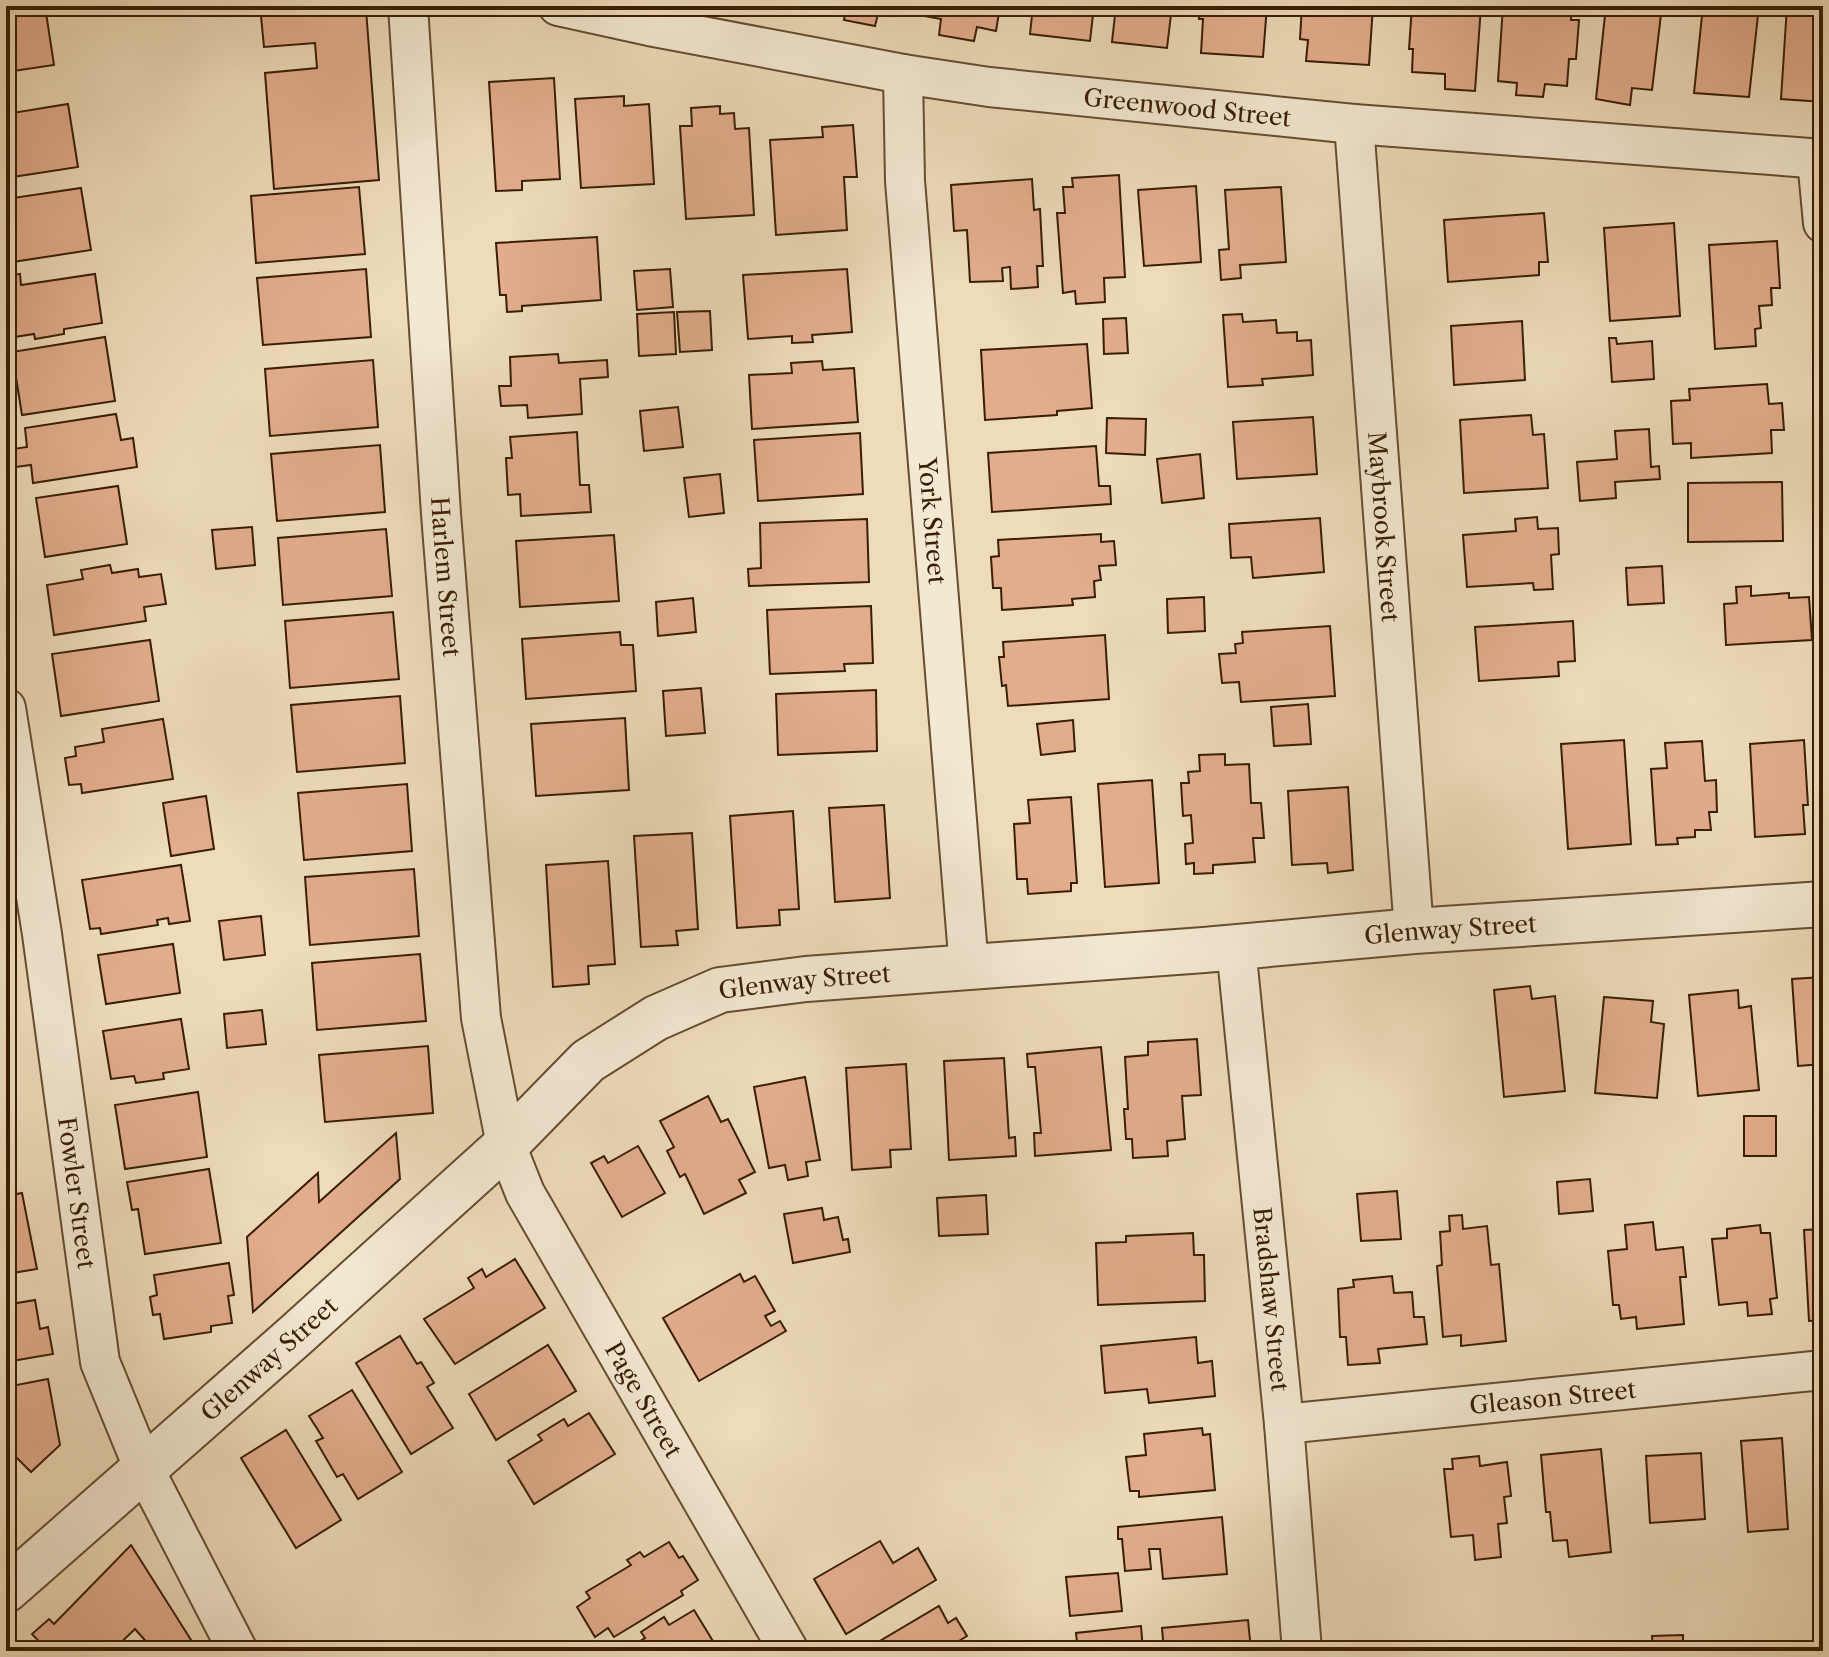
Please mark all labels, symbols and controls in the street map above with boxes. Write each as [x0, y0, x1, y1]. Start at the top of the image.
street label: Greenwood Street [1082, 82, 1293, 132]
street label: Maybrook Street [1362, 431, 1406, 624]
street label: York Street [913, 455, 952, 586]
street label: Harlem Street [425, 496, 467, 658]
street label: Glenway Street [1363, 908, 1538, 950]
street label: Glenway Street [717, 958, 892, 1005]
street label: Fowler Street [52, 1115, 102, 1271]
street label: Bradshaw Street [1248, 1206, 1295, 1393]
street label: Glenway Street [194, 1290, 343, 1427]
street label: Page Street [599, 1336, 689, 1463]
street label: Gleason Street [1468, 1374, 1638, 1420]

